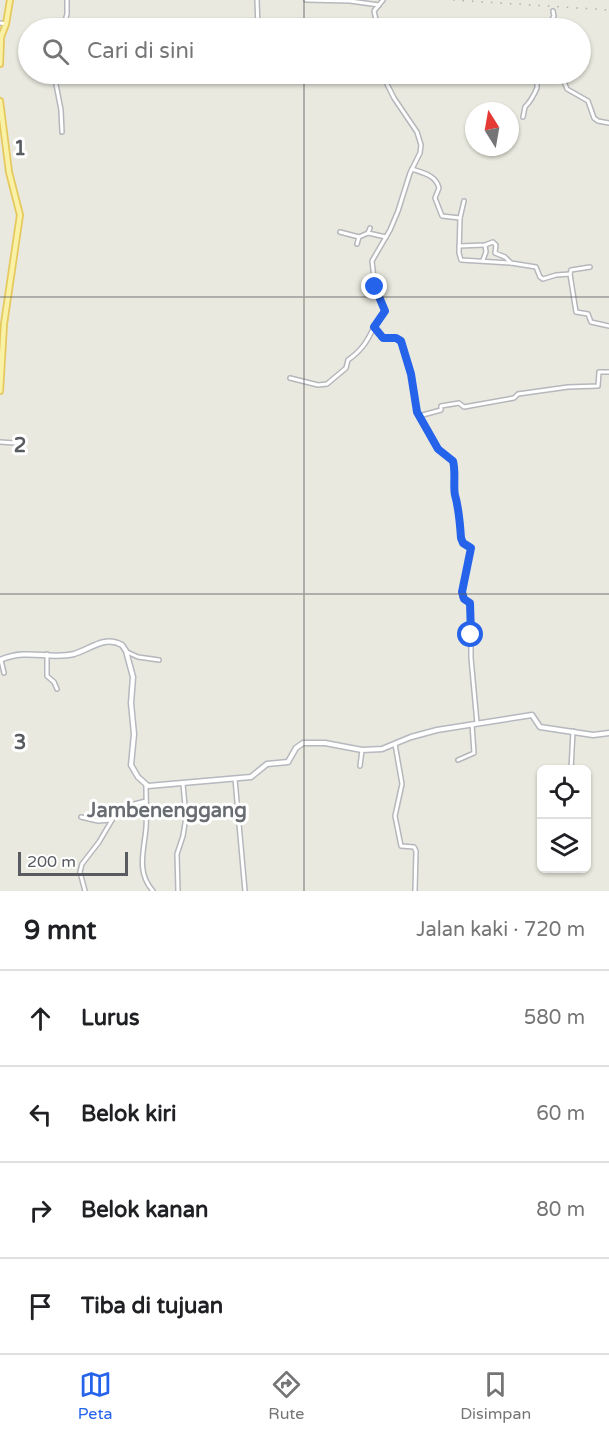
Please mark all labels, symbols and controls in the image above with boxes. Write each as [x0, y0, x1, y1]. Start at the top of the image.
search box [18, 18, 591, 84]
icon: search [39, 35, 72, 68]
text: Cari di sini [87, 38, 194, 64]
north arrow [465, 102, 519, 156]
text: 1 [14, 137, 26, 161]
route end [361, 273, 387, 299]
text: 2 [14, 434, 26, 458]
route start [457, 621, 483, 647]
text: 3 [14, 731, 26, 755]
map controls [537, 765, 591, 873]
button: locate [537, 765, 591, 819]
district label: Jambenenggang [86, 799, 247, 823]
button: layers [537, 819, 591, 873]
scale bar [18, 849, 128, 876]
text: 200 m [27, 852, 76, 872]
text: 9 mnt [24, 915, 96, 946]
text: Jalan kaki · 720 m [416, 918, 585, 942]
icon: ahead [24, 1002, 57, 1035]
text: Lurus [81, 1005, 139, 1031]
text: 580 m [524, 1006, 585, 1030]
icon: left [24, 1098, 57, 1131]
text: Belok kiri [81, 1101, 177, 1127]
text: 60 m [536, 1102, 585, 1126]
icon: right [24, 1194, 57, 1227]
text: Belok kanan [81, 1197, 208, 1223]
text: 80 m [536, 1198, 585, 1222]
icon: arrive [24, 1290, 57, 1323]
text: Tiba di tujuan [81, 1293, 223, 1319]
tab: Peta [78, 1368, 113, 1424]
tab: Rute [268, 1368, 304, 1424]
tab: Disimpan [460, 1368, 531, 1424]

